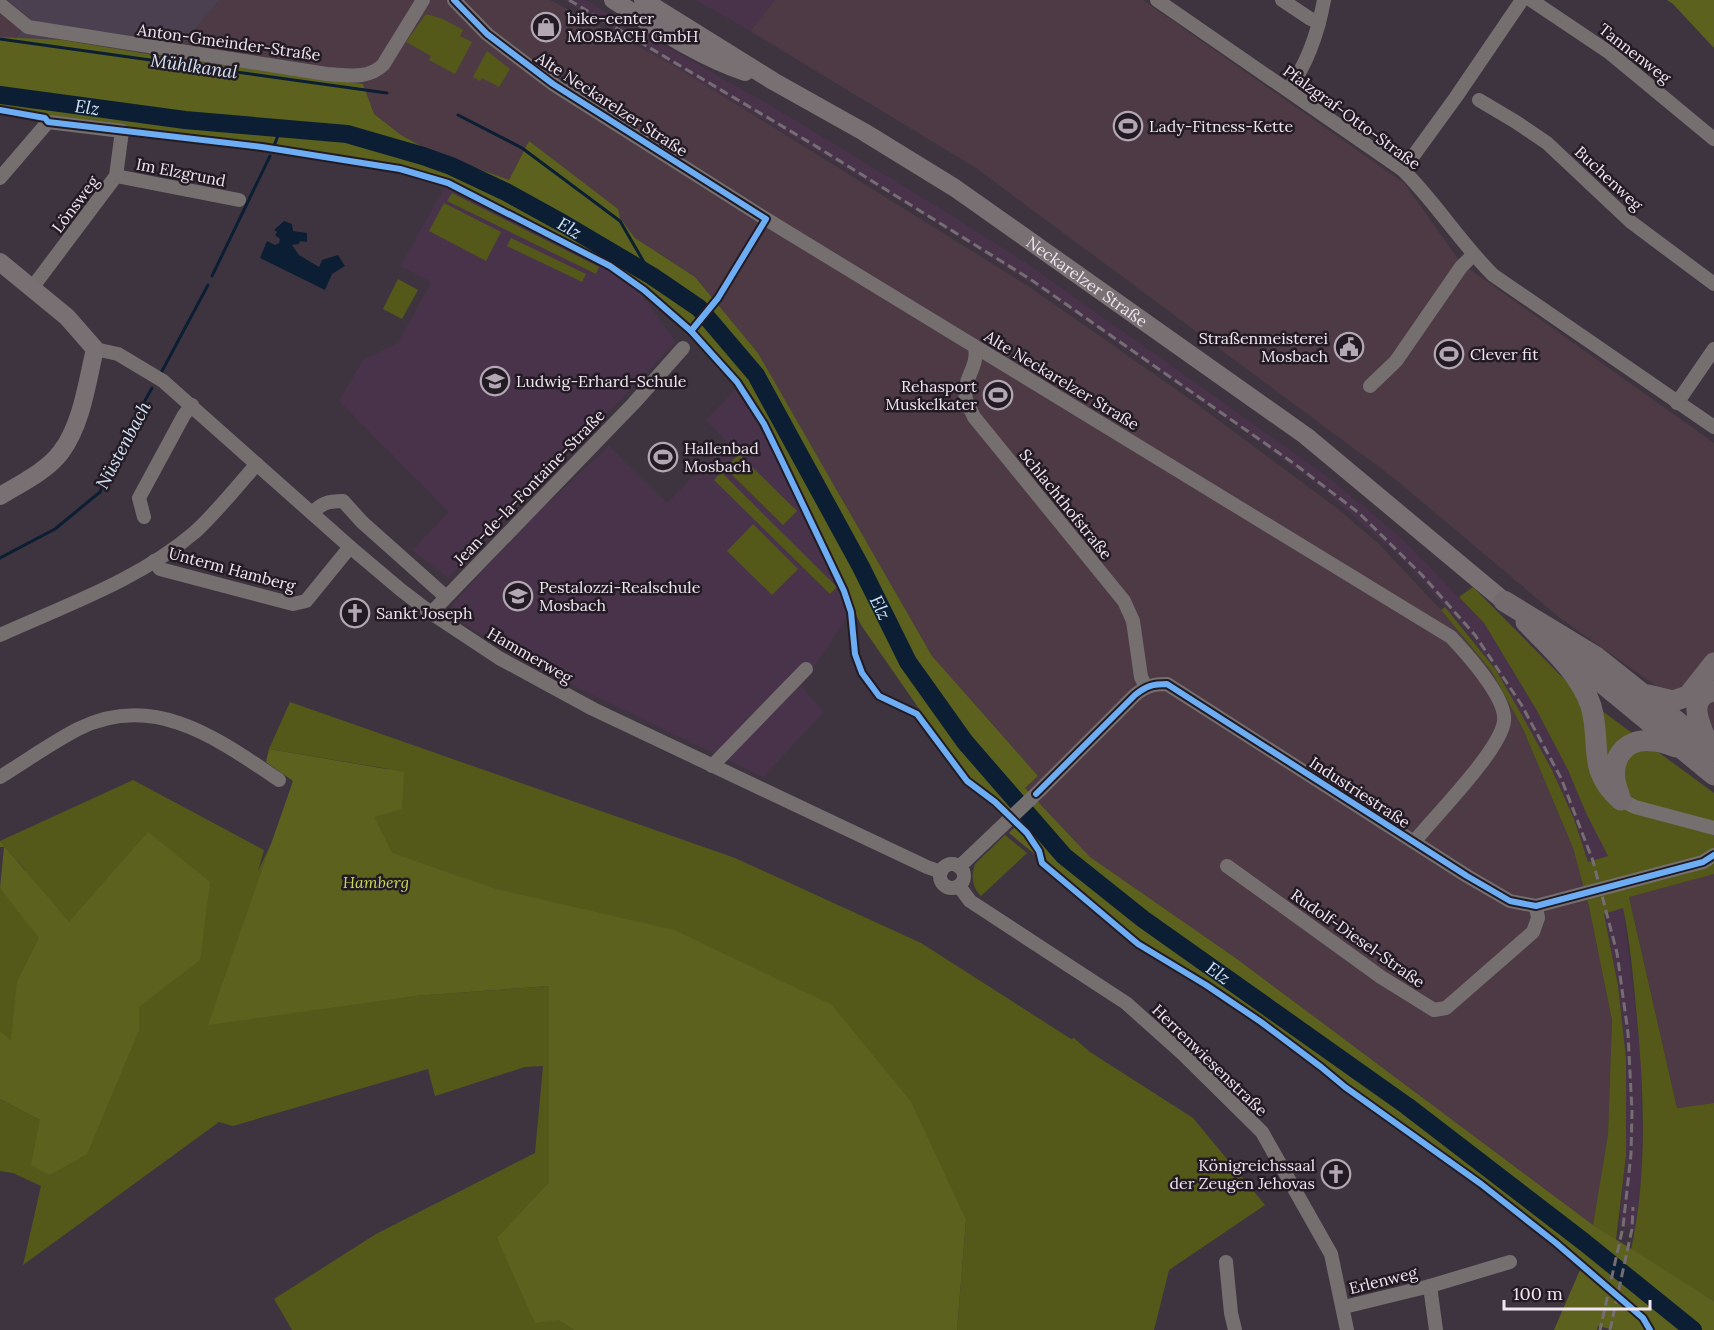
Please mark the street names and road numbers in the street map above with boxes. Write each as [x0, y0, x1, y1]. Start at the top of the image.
street label: Anton-Gmeinder-Straße [135, 19, 322, 65]
street label: Tannenweg [1595, 19, 1676, 88]
street label: Alte Neckarelzer Straße [531, 47, 692, 161]
street label: Pfalzgraf-Otto-Straße [1279, 60, 1425, 174]
street label: Buchenweg [1571, 141, 1648, 215]
street label: Im Elzgrund [135, 154, 228, 191]
street label: Lönsweg [47, 171, 104, 236]
street label: Neckarelzer Straße [1023, 232, 1152, 331]
street label: Alte Neckarelzer Straße [980, 325, 1143, 434]
street label: Jean-de-la-Fontaine-Straße [449, 405, 609, 570]
street label: Schlachthofstraße [1015, 445, 1117, 564]
street label: Unterm Hamberg [166, 542, 299, 596]
street label: Hammerweg [484, 623, 577, 688]
street label: Industriestraße [1306, 752, 1414, 832]
street label: Rudolf-Diesel-Straße [1287, 884, 1429, 992]
street label: Herrenwiesenstraße [1148, 1000, 1272, 1120]
street label: Erlenweg [1347, 1262, 1420, 1298]

